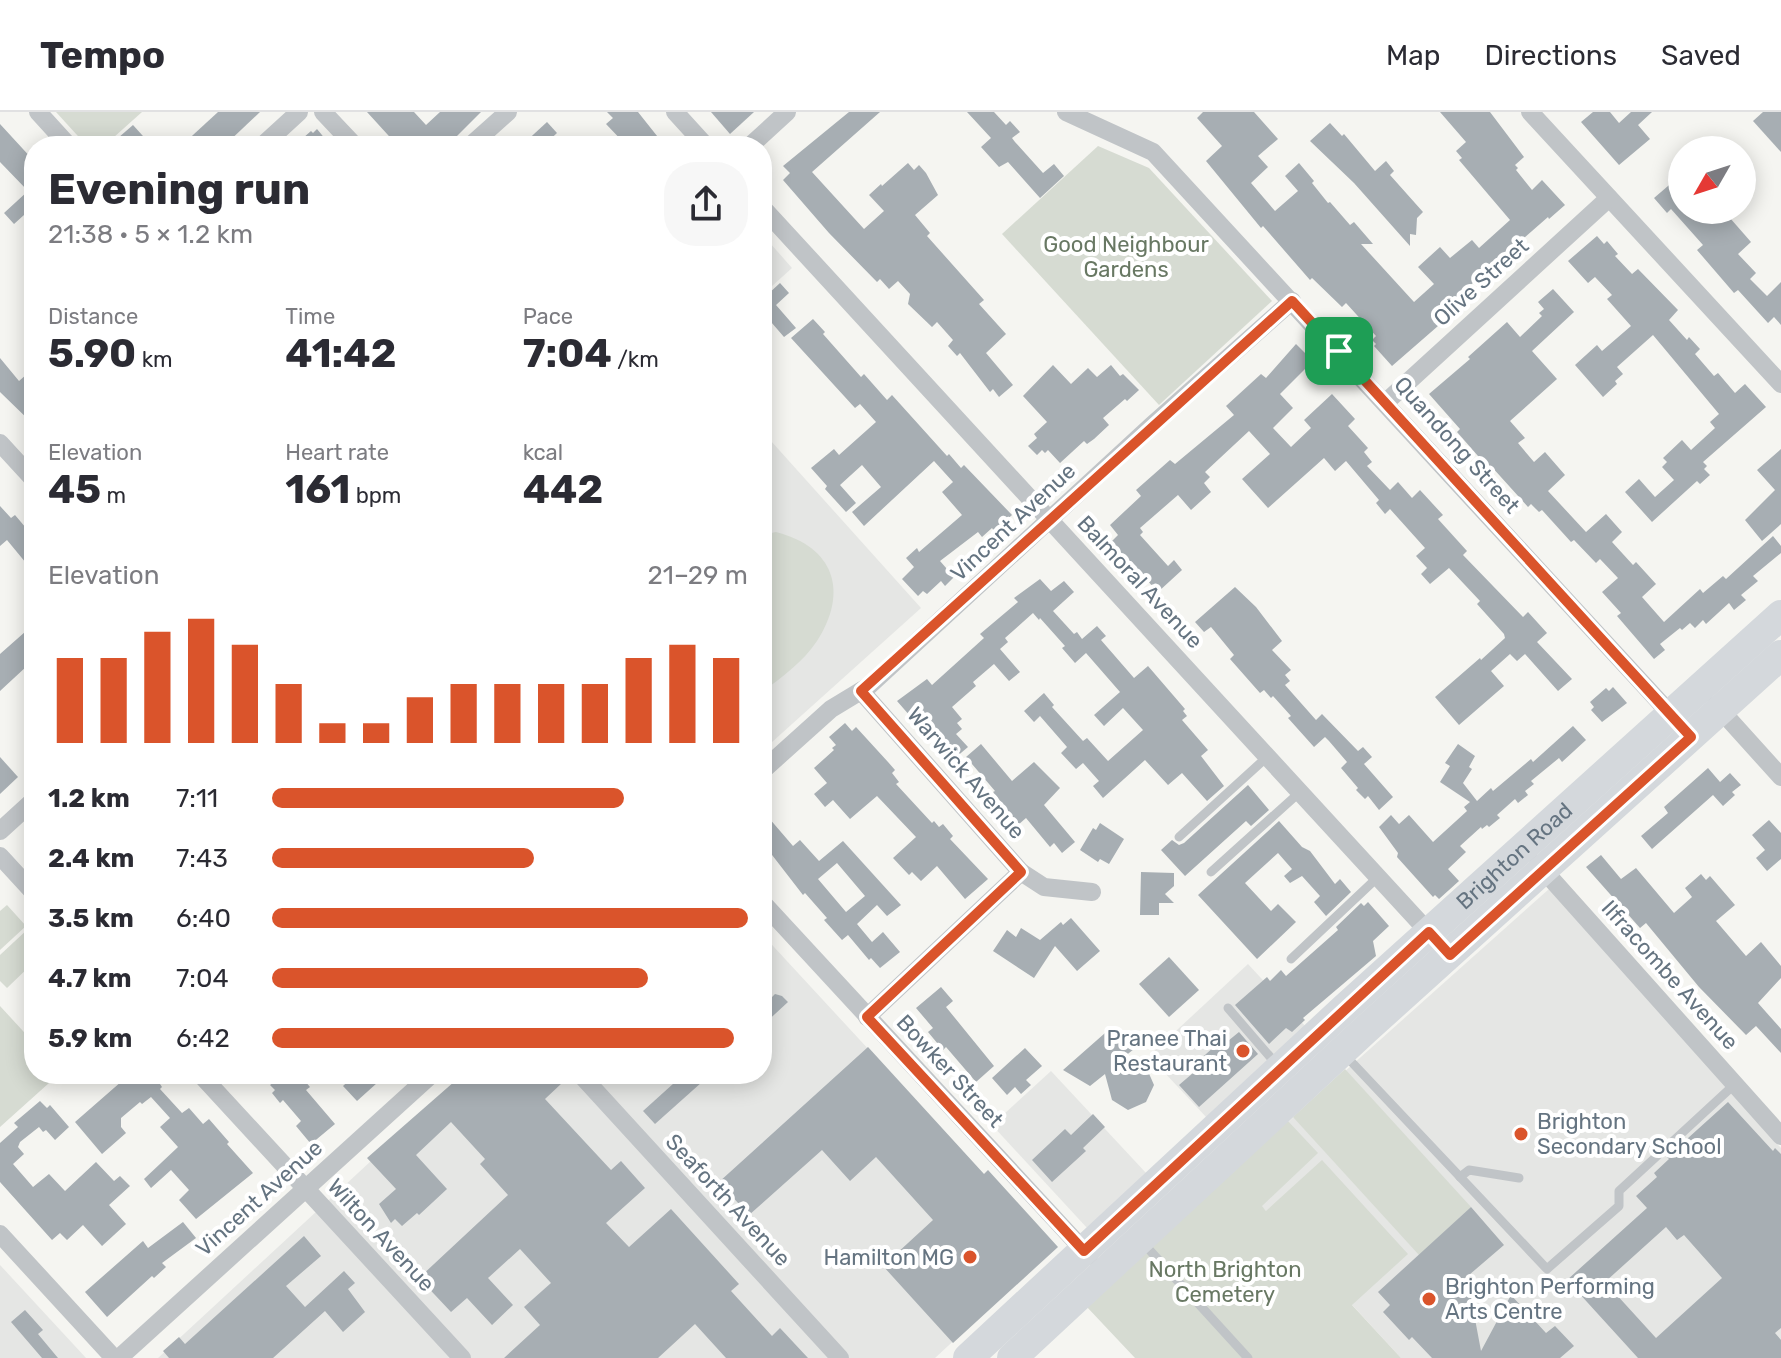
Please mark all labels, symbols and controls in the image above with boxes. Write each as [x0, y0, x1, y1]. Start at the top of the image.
text: Tempo [40, 32, 165, 78]
text: Map [1386, 39, 1440, 72]
text: Directions [1484, 39, 1617, 72]
text: Saved [1661, 39, 1741, 72]
north arrow [1668, 136, 1756, 224]
map controls [1668, 136, 1756, 224]
button: share [664, 162, 748, 246]
text: Evening run [48, 163, 310, 215]
text: 21:38 · 5 × 1.2 km [48, 219, 253, 250]
park label: Good Neighbour Gardens [1043, 231, 1209, 283]
street label: Olive Street [1428, 232, 1534, 332]
text: Distance [48, 303, 138, 330]
text: Time [285, 303, 335, 330]
text: Pace [523, 303, 573, 330]
pin [1305, 317, 1373, 385]
icon: arrive [1317, 329, 1361, 373]
text: 5.90 [48, 330, 136, 377]
text: 41:42 [285, 330, 397, 377]
text: 7:04 [523, 330, 612, 377]
text: km [136, 346, 173, 373]
text: /km [612, 346, 659, 373]
street label: Quandong Street [1388, 371, 1526, 519]
text: Elevation [48, 439, 142, 466]
text: Heart rate [285, 439, 389, 466]
text: kcal [523, 439, 563, 466]
street label: Vincent Avenue [945, 457, 1081, 587]
text: 45 [48, 466, 101, 513]
text: 161 [285, 466, 350, 513]
text: 442 [523, 466, 603, 513]
text: m [101, 482, 126, 509]
text: bpm [350, 482, 401, 509]
street label: Balmoral Avenue [1072, 510, 1208, 654]
text: Elevation [48, 560, 159, 591]
text: 21–29 m [648, 560, 748, 591]
street label: Warwick Avenue [901, 702, 1031, 844]
text: 1.2 km [48, 783, 130, 814]
text: 7:11 [176, 783, 218, 814]
street label: Brighton Road [1450, 796, 1578, 915]
text: 2.4 km [48, 843, 134, 874]
text: 7:43 [176, 843, 228, 874]
street label: Ilfracombe Avenue [1596, 895, 1744, 1055]
text: 3.5 km [48, 903, 134, 934]
text: 6:40 [176, 903, 231, 934]
text: 4.7 km [48, 963, 132, 994]
text: 7:04 [176, 963, 229, 994]
street label: Bowker Street [891, 1009, 1009, 1133]
text: 5.9 km [48, 1023, 132, 1054]
text: 6:42 [176, 1023, 230, 1054]
place label: Pranee Thai Restaurant [1107, 1025, 1227, 1077]
marker: Pranee Thai Restaurant [1234, 1042, 1252, 1060]
place label: Brighton Secondary School [1537, 1108, 1721, 1160]
marker: Brighton Secondary School [1512, 1125, 1530, 1143]
street label: Seaforth Avenue [660, 1128, 796, 1272]
street label: Vincent Avenue [190, 1134, 328, 1262]
street label: Wilton Avenue [322, 1173, 440, 1297]
place label: Hamilton MG [824, 1244, 954, 1271]
marker: Hamilton MG [961, 1248, 979, 1266]
park label: North Brighton Cemetery [1149, 1256, 1301, 1308]
place label: Brighton Performing Arts Centre [1445, 1273, 1655, 1325]
marker: Brighton Performing Arts Centre [1420, 1290, 1438, 1308]

